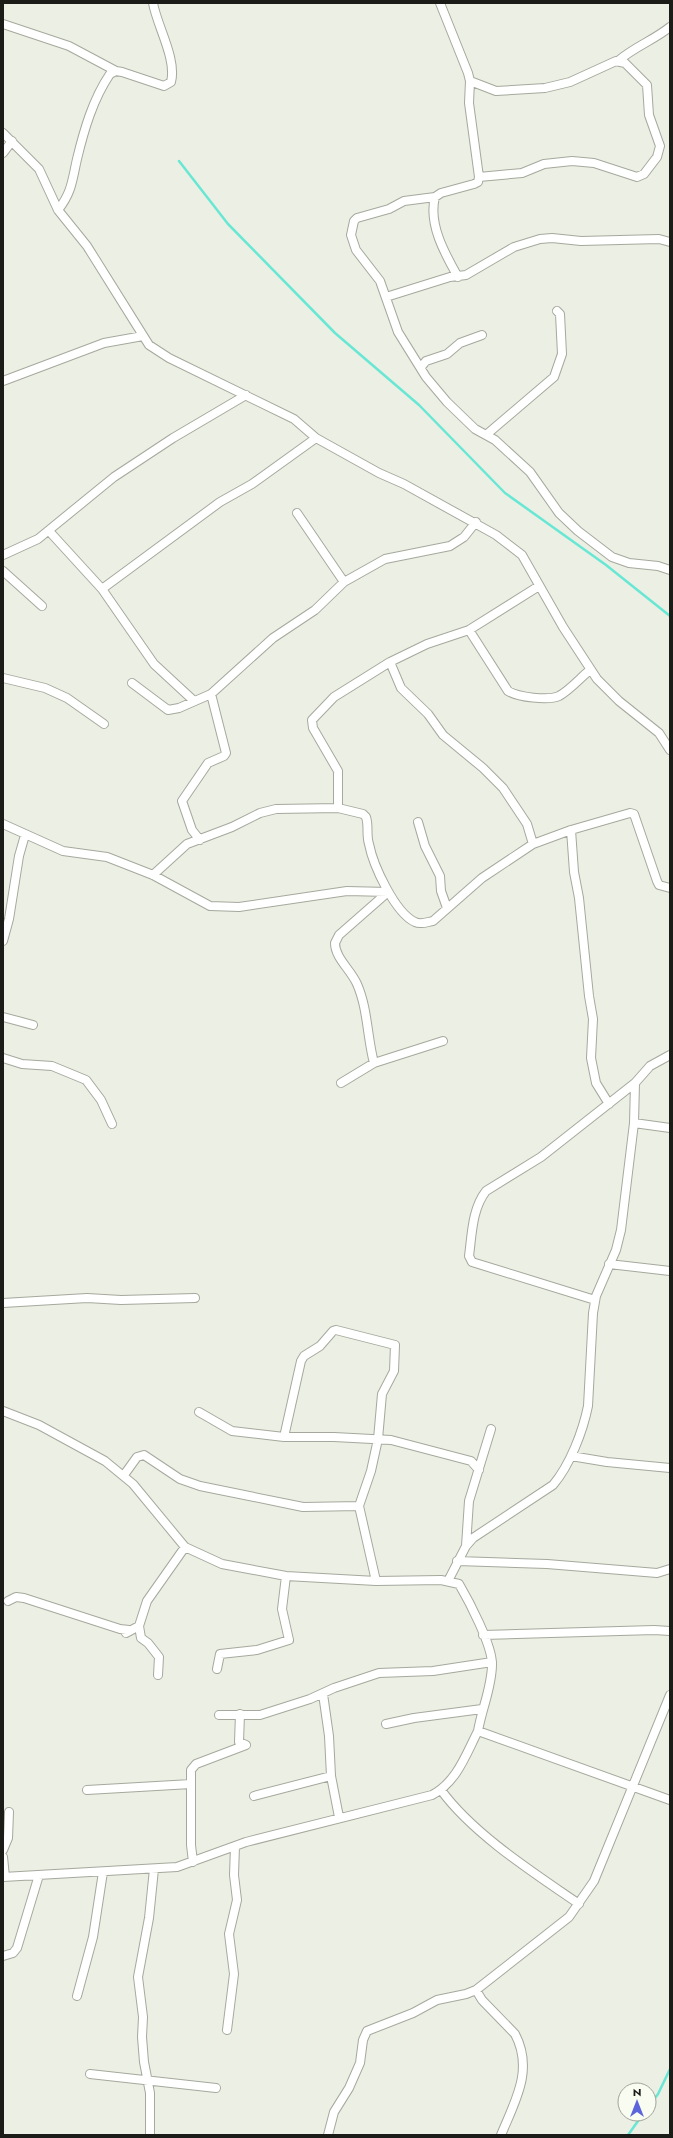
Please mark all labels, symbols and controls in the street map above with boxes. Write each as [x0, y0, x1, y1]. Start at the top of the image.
north arrow [617, 2082, 657, 2122]
text: N [633, 2084, 641, 2100]

